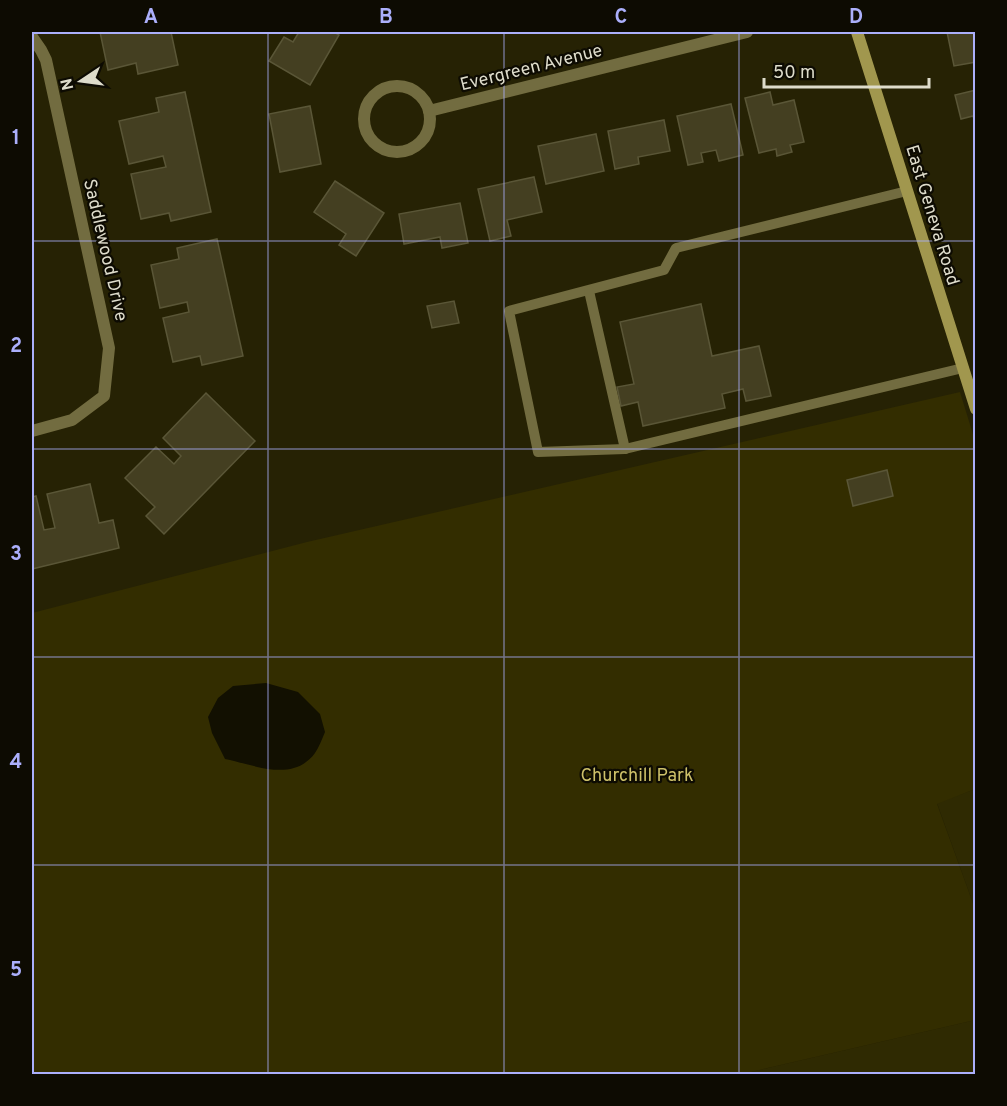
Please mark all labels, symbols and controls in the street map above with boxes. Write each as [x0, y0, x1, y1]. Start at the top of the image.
text: A [144, 5, 158, 31]
text: B [379, 5, 393, 31]
text: C [615, 5, 627, 31]
text: D [849, 5, 863, 31]
street label: Evergreen Avenue [458, 40, 605, 97]
north arrow [51, 51, 111, 111]
scale bar [764, 51, 929, 89]
text: 50 m [773, 62, 815, 85]
text: N [57, 76, 79, 92]
text: 1 [12, 126, 20, 152]
street label: East Geneva Road [899, 142, 964, 288]
street label: Saddlewood Drive [77, 177, 132, 324]
text: 2 [10, 334, 22, 360]
text: 3 [10, 542, 22, 568]
text: 4 [10, 750, 22, 776]
park label: Churchill Park [580, 765, 694, 788]
text: 5 [10, 958, 22, 984]

